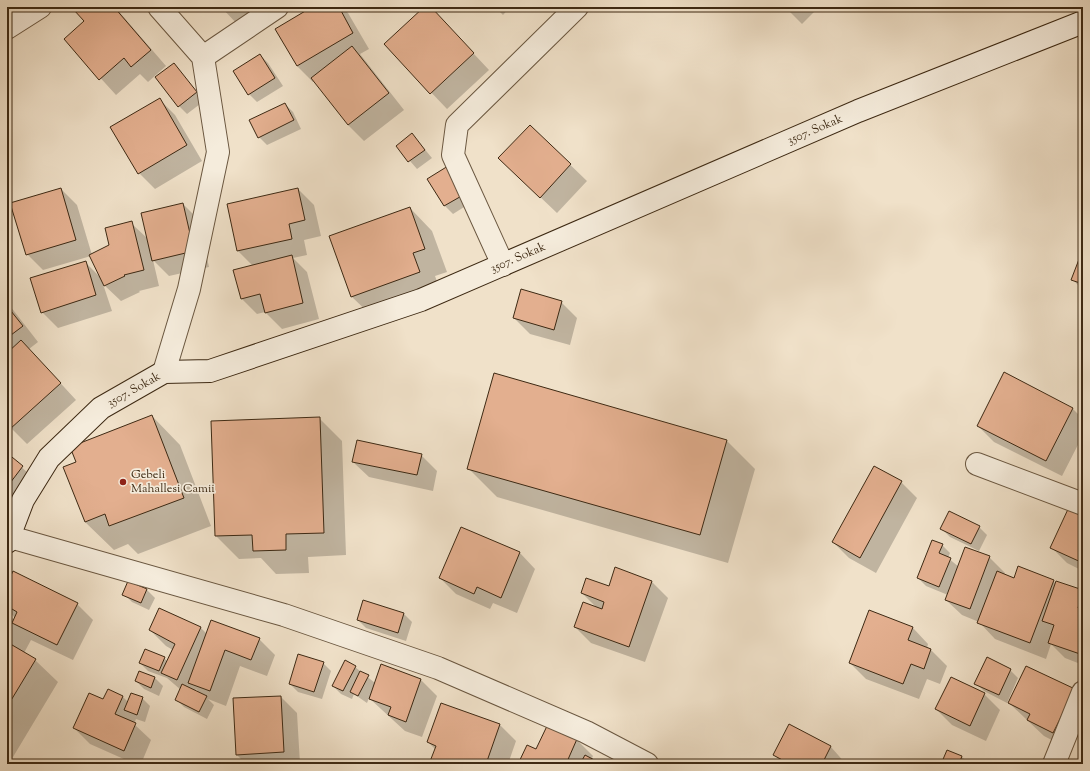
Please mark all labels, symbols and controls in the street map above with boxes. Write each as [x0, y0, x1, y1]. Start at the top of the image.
street label: 3507. Sokak [785, 110, 846, 150]
street label: 3507. Sokak [488, 238, 549, 278]
street label: 3507. Sokak [104, 368, 164, 412]
place label: Gebeli Mahallesi Camii [131, 466, 215, 498]
marker: Gebeli Mahallesi Camii [118, 477, 128, 487]

